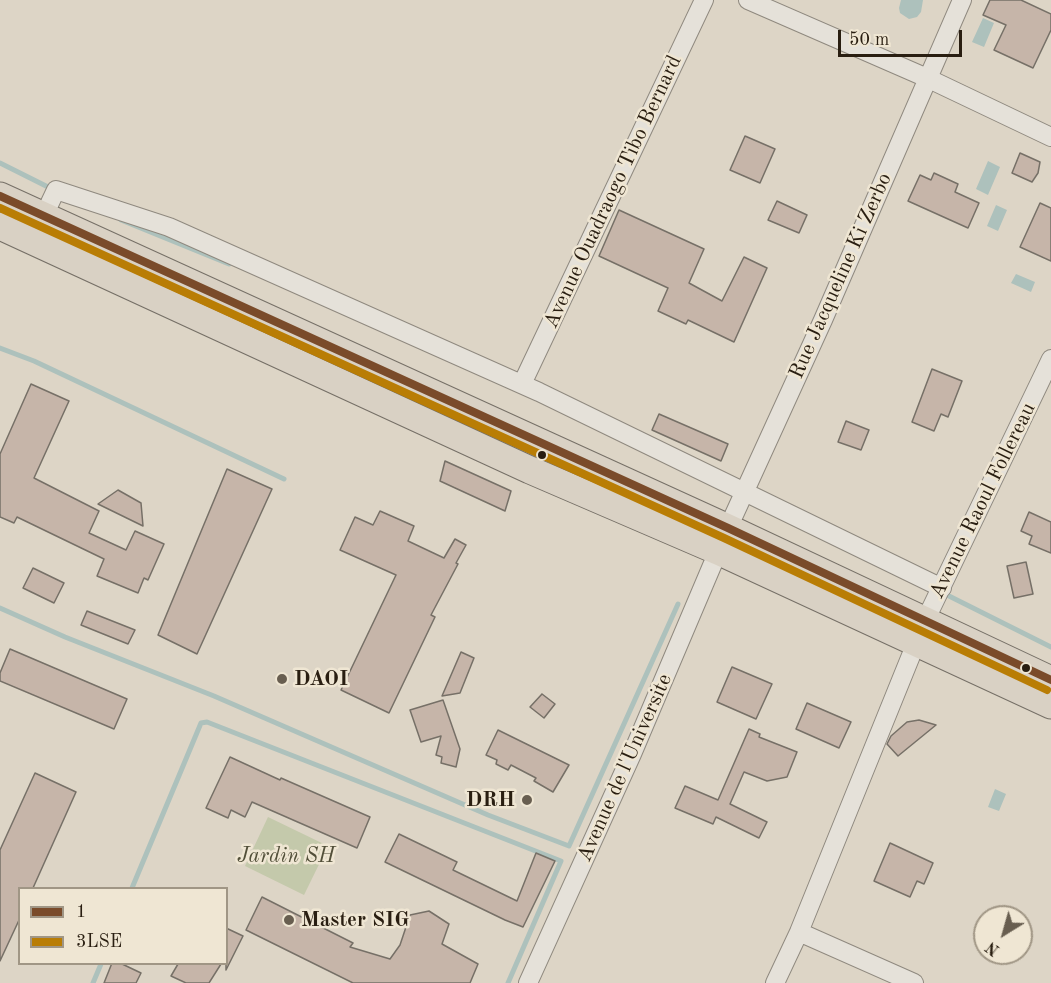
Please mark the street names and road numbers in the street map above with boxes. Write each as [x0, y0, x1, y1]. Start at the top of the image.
street label: Avenue Ouadraogo Tibo Bernard [538, 51, 688, 333]
street label: Rue Jacqueline Ki Zerbo [784, 169, 898, 383]
street label: Avenue Raoul Follereau [925, 399, 1041, 603]
street label: Avenue de l'Universite [572, 670, 678, 866]

